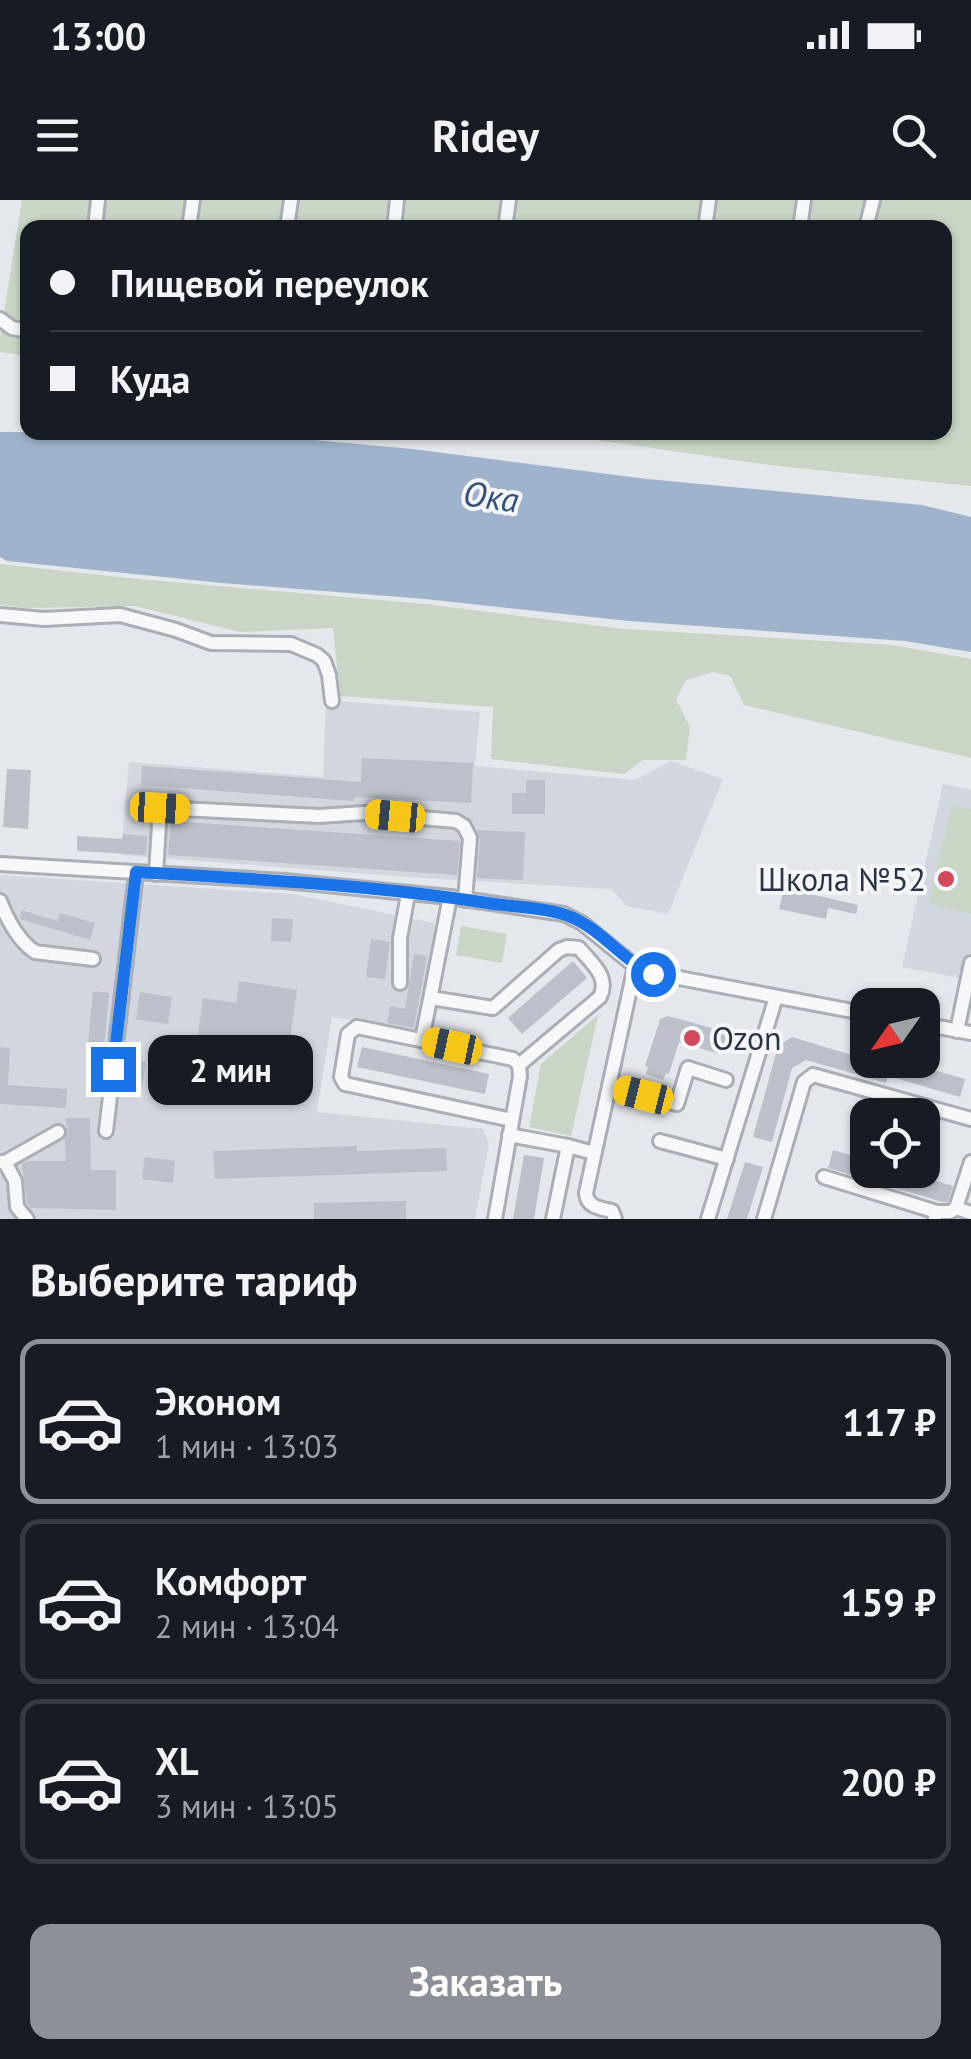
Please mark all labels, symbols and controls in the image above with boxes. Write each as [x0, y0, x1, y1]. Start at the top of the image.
text: 13:00 [50, 11, 146, 60]
text: Ridey [432, 106, 539, 164]
icon: menu [30, 108, 85, 163]
icon: search [886, 108, 941, 163]
text: Пищевой переулок [110, 258, 429, 307]
text: Куда [110, 354, 190, 403]
water label: Ока [460, 469, 522, 523]
car [129, 791, 191, 825]
car [364, 798, 426, 834]
place label: Школа №52 [758, 858, 926, 900]
marker: Школа №52 [935, 868, 957, 890]
route start [631, 952, 676, 997]
north arrow [850, 988, 940, 1078]
map controls [850, 988, 940, 1188]
place label: Ozon [712, 1017, 782, 1059]
car [420, 1025, 484, 1067]
marker: Ozon [681, 1027, 703, 1049]
callout: 2 мин [148, 1034, 313, 1104]
route end [91, 1047, 136, 1092]
text: 2 мин [189, 1049, 272, 1091]
car [610, 1073, 676, 1117]
button: locate [850, 1098, 940, 1188]
text: Выберите тариф [30, 1250, 357, 1308]
text: Эконом [155, 1376, 281, 1425]
icon: car [35, 1377, 125, 1467]
text: 117 ₽ [842, 1397, 936, 1446]
text: 1 мин · 13:03 [155, 1425, 339, 1467]
text: Комфорт [155, 1556, 306, 1605]
icon: car [35, 1557, 125, 1647]
text: 159 ₽ [840, 1577, 936, 1626]
text: 2 мин · 13:04 [155, 1605, 339, 1647]
text: XL [155, 1736, 199, 1785]
icon: car [35, 1737, 125, 1827]
text: 200 ₽ [840, 1757, 936, 1806]
text: 3 мин · 13:05 [155, 1785, 339, 1827]
button: Заказать [30, 1924, 941, 2039]

